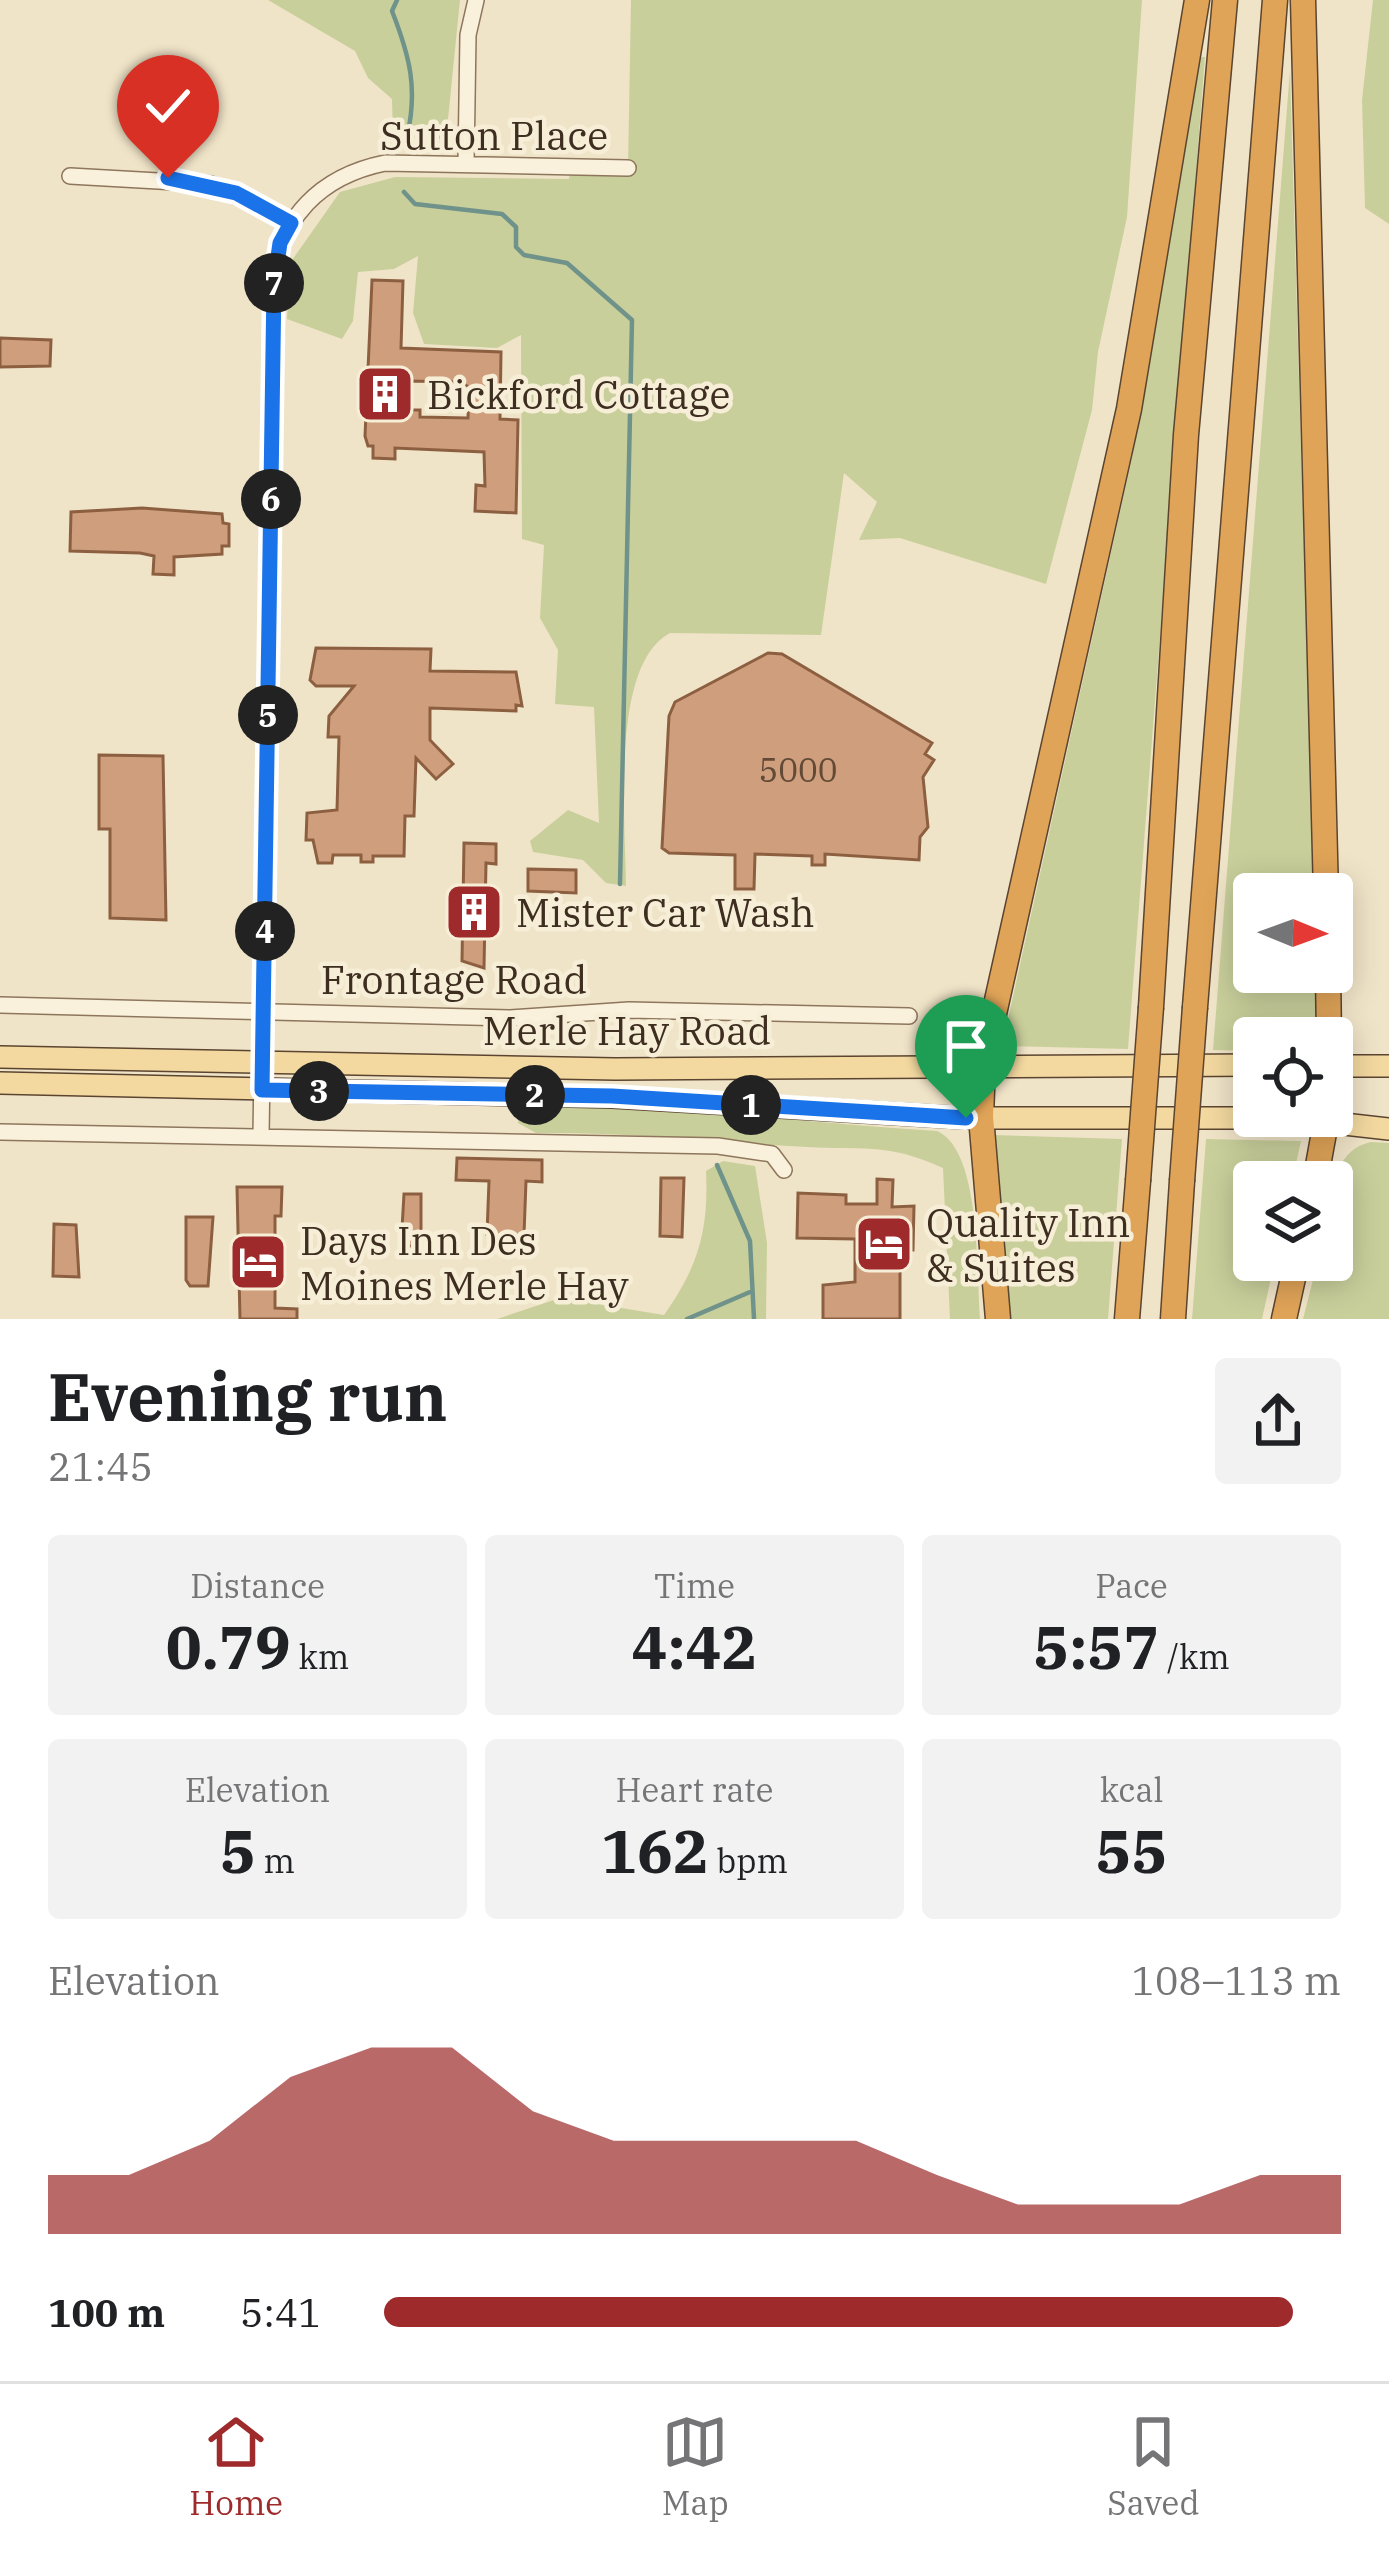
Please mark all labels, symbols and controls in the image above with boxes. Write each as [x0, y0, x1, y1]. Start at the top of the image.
pin [117, 55, 219, 178]
icon: check [135, 73, 201, 139]
street label: Sutton Place [380, 110, 608, 161]
pin: 7 [244, 253, 304, 313]
text: 7 [264, 261, 284, 304]
building icon: Bickford Cottage [354, 363, 416, 425]
place label: Bickford Cottage [427, 369, 731, 420]
pin: 6 [241, 469, 301, 529]
text: 6 [261, 477, 281, 520]
pin: 5 [238, 685, 298, 745]
text: 5 [258, 693, 278, 736]
house number: 5000 [758, 748, 838, 791]
north arrow [1233, 873, 1353, 993]
map controls [1233, 873, 1353, 1281]
building icon: Mister Car Wash [443, 881, 505, 943]
place label: Mister Car Wash [516, 887, 815, 938]
pin: 4 [235, 901, 295, 961]
text: 4 [255, 909, 275, 952]
street label: Frontage Road [321, 954, 587, 1005]
pin [915, 995, 1017, 1118]
street label: Merle Hay Road [483, 1005, 771, 1056]
icon: arrive [933, 1013, 999, 1079]
button: locate [1233, 1017, 1353, 1137]
pin: 3 [289, 1061, 349, 1121]
pin: 2 [505, 1065, 565, 1125]
text: 3 [309, 1069, 329, 1112]
text: 2 [525, 1073, 545, 1116]
pin: 1 [721, 1075, 781, 1135]
text: 1 [741, 1083, 761, 1126]
button: layers [1233, 1161, 1353, 1281]
place label: Quality Inn & Suites [926, 1197, 1130, 1293]
hotel icon: Quality Inn & Suites [853, 1213, 915, 1275]
place label: Days Inn Des Moines Merle Hay [300, 1215, 629, 1311]
hotel icon: Days Inn Des Moines Merle Hay [227, 1231, 289, 1293]
text: Evening run [48, 1353, 447, 1439]
button: share [1215, 1358, 1341, 1484]
text: 21:45 [48, 1441, 153, 1492]
text: Distance [190, 1564, 325, 1607]
text: Time [654, 1564, 735, 1607]
text: Pace [1095, 1564, 1168, 1607]
text: 0.79 [166, 1607, 291, 1686]
text: 4:42 [631, 1607, 758, 1686]
text: 5:57 [1033, 1607, 1159, 1686]
text: km [291, 1635, 349, 1678]
text: /km [1159, 1635, 1230, 1678]
text: Elevation [185, 1768, 330, 1811]
text: Heart rate [616, 1768, 773, 1811]
text: kcal [1100, 1768, 1163, 1811]
text: 5 [220, 1811, 256, 1890]
text: 162 [601, 1811, 709, 1890]
text: 55 [1096, 1811, 1168, 1890]
text: m [256, 1839, 295, 1882]
text: bpm [709, 1839, 788, 1882]
text: Elevation [48, 1955, 220, 2006]
text: 108–113 m [1131, 1955, 1341, 2006]
text: 100 m [48, 2287, 165, 2338]
text: 5:41 [240, 2287, 321, 2338]
tab: Home [189, 2409, 283, 2524]
tab: Map [662, 2409, 729, 2524]
tab: Saved [1107, 2409, 1200, 2524]

